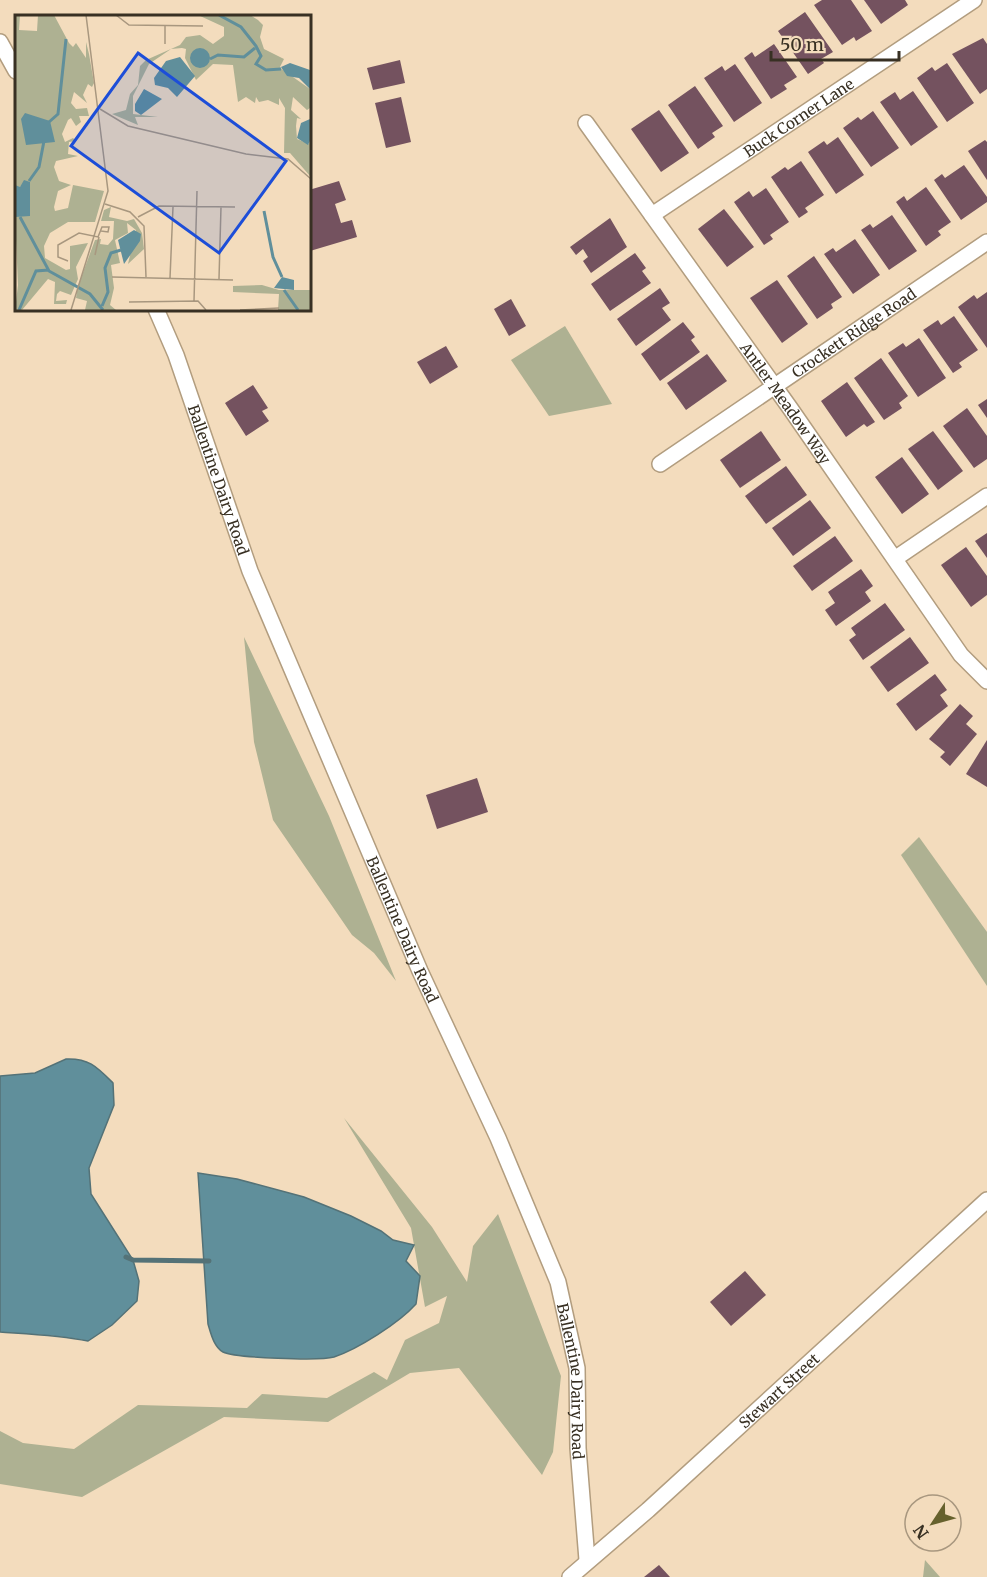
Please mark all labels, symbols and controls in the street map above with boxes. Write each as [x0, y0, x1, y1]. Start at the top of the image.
inset map [15, 15, 310, 310]
scale bar [771, 24, 898, 62]
text: 50 m [780, 33, 824, 56]
street label: Buck Corner Lane [740, 74, 857, 161]
street label: Crockett Ridge Road [788, 284, 919, 381]
street label: Antler Meadow Way [736, 338, 835, 468]
street label: Ballentine Dairy Road [184, 402, 253, 557]
street label: Ballentine Dairy Road [363, 853, 443, 1006]
street label: Ballentine Dairy Road [553, 1301, 588, 1460]
street label: Stewart Street [735, 1349, 823, 1432]
north arrow [903, 1493, 963, 1553]
text: N [909, 1521, 933, 1543]

